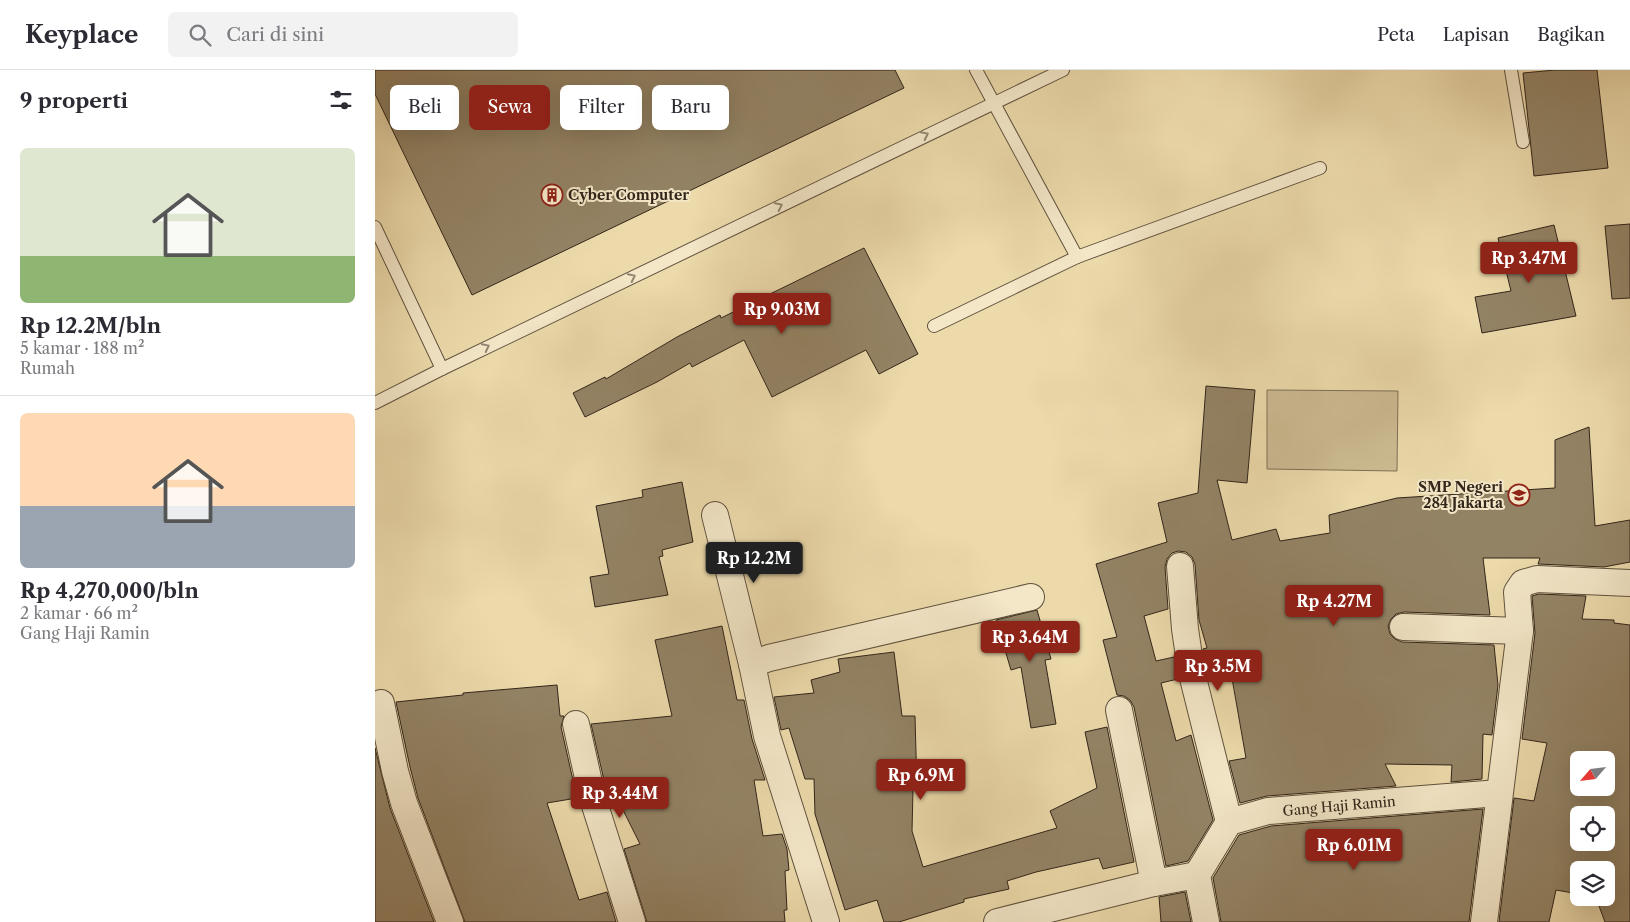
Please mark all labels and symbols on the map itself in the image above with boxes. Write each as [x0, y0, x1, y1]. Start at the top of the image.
one-way arrow [920, 131, 929, 141]
building icon: Cyber Computer [540, 183, 564, 207]
place label: Cyber Computer [568, 186, 689, 204]
one-way arrow [774, 202, 783, 212]
pin: Rp 3.47M [1477, 242, 1581, 284]
one-way arrow [627, 273, 636, 283]
pin: Rp 9.03M [730, 292, 834, 335]
one-way arrow [481, 343, 490, 354]
place label: SMP Negeri 284 Jakarta [1418, 478, 1504, 512]
school or university icon: SMP Negeri 284 Jakarta [1507, 483, 1531, 507]
pin: Rp 12.2M [702, 542, 806, 584]
pin: Rp 4.27M [1282, 584, 1386, 627]
pin: Rp 3.64M [978, 620, 1082, 663]
pin: Rp 3.5M [1172, 650, 1264, 692]
north arrow [1570, 751, 1615, 796]
pin: Rp 6.9M [875, 758, 967, 801]
pin: Rp 3.44M [568, 776, 672, 819]
street label: Gang Haji Ramin [1282, 792, 1397, 820]
pin: Rp 6.01M [1302, 828, 1406, 871]

